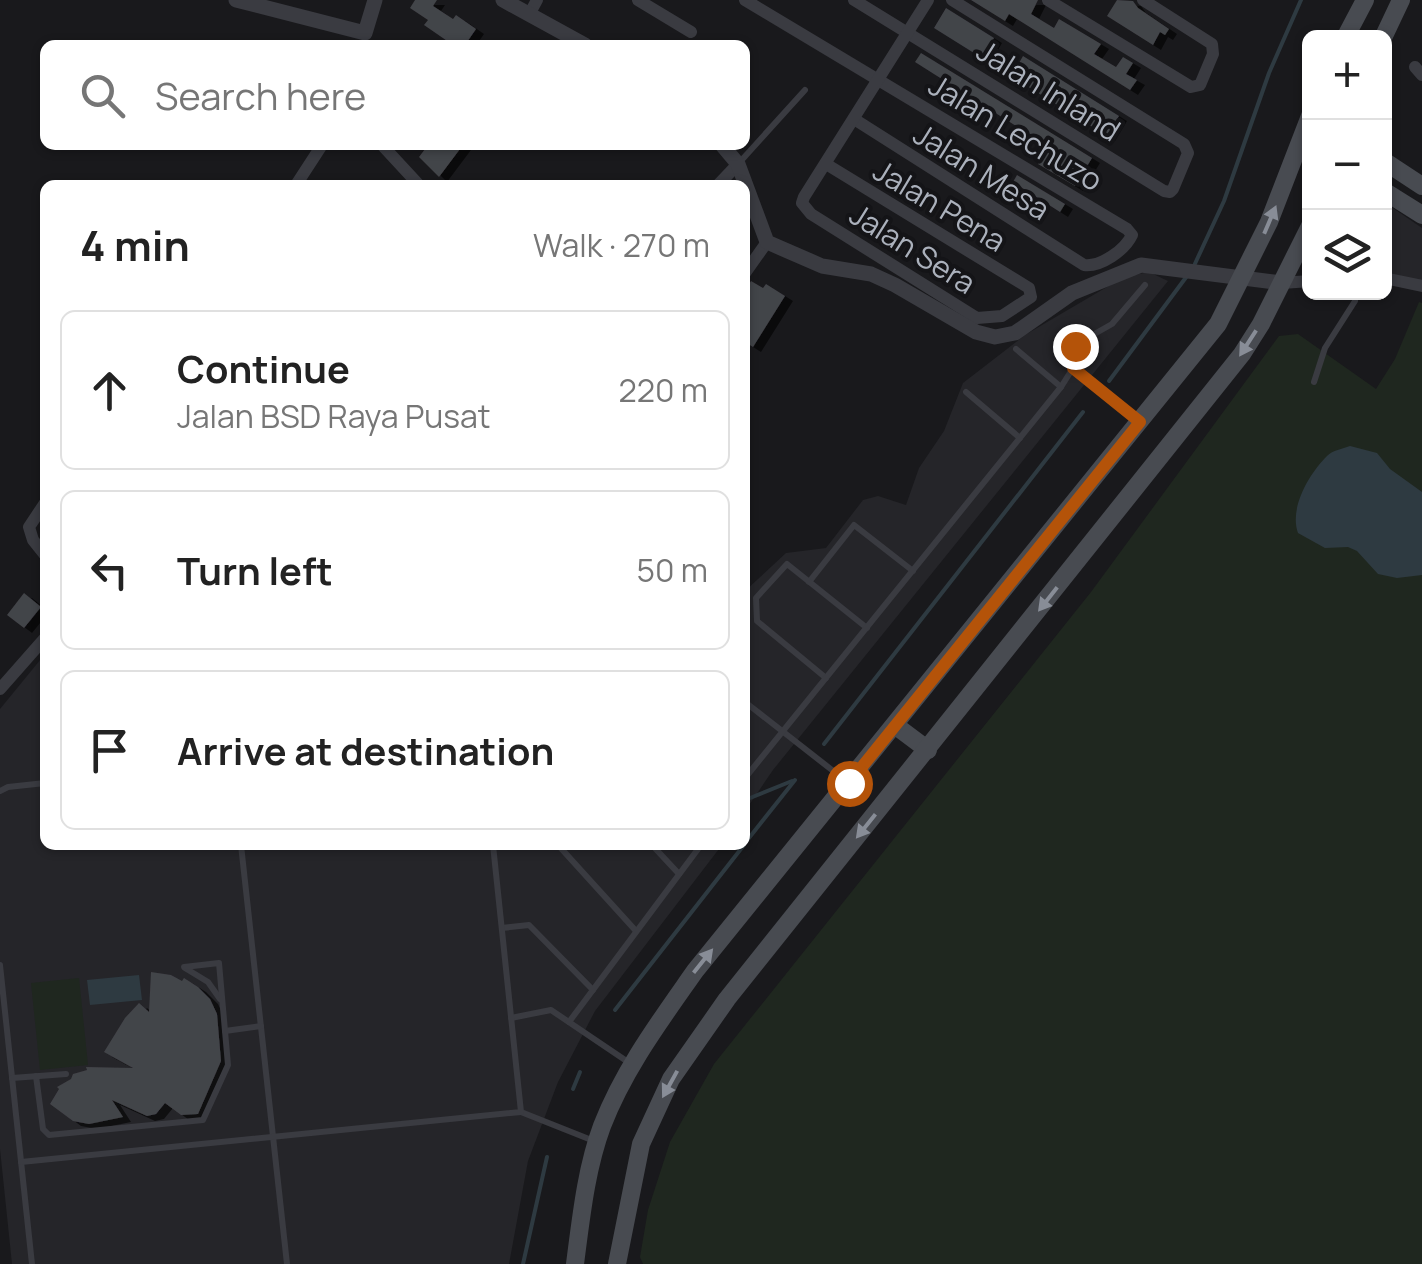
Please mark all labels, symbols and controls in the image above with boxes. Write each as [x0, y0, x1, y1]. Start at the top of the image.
street label: Jalan Inland [969, 30, 1129, 150]
map controls [1302, 30, 1392, 300]
button: + [1302, 30, 1392, 120]
search box [40, 40, 750, 150]
street label: Jalan Lechuzo [922, 64, 1110, 200]
icon: search [75, 68, 130, 123]
text: Search here [155, 69, 366, 121]
street label: Jalan Mesa [906, 113, 1058, 229]
button: − [1302, 120, 1392, 210]
street label: Jalan Pena [866, 149, 1014, 261]
street label: Jalan Sera [842, 193, 984, 303]
one-way arrow [1262, 205, 1278, 235]
button: layers [1302, 210, 1392, 300]
text: 4 min [80, 216, 190, 274]
text: Walk · 270 m [533, 223, 710, 267]
route end [1053, 324, 1099, 370]
one-way arrow [1240, 329, 1258, 357]
text: Continue [177, 342, 350, 394]
icon: ahead [82, 363, 137, 418]
text: 220 m [618, 368, 708, 412]
text: Jalan BSD Raya Pusat [177, 394, 491, 438]
icon: left [82, 543, 137, 598]
text: Turn left [177, 544, 333, 596]
text: 50 m [636, 548, 708, 592]
one-way arrow [1038, 586, 1059, 611]
icon: arrive [82, 723, 137, 778]
text: Arrive at destination [177, 724, 554, 776]
route start [827, 761, 873, 807]
one-way arrow [856, 813, 877, 838]
one-way arrow [692, 948, 713, 973]
one-way arrow [662, 1070, 679, 1098]

